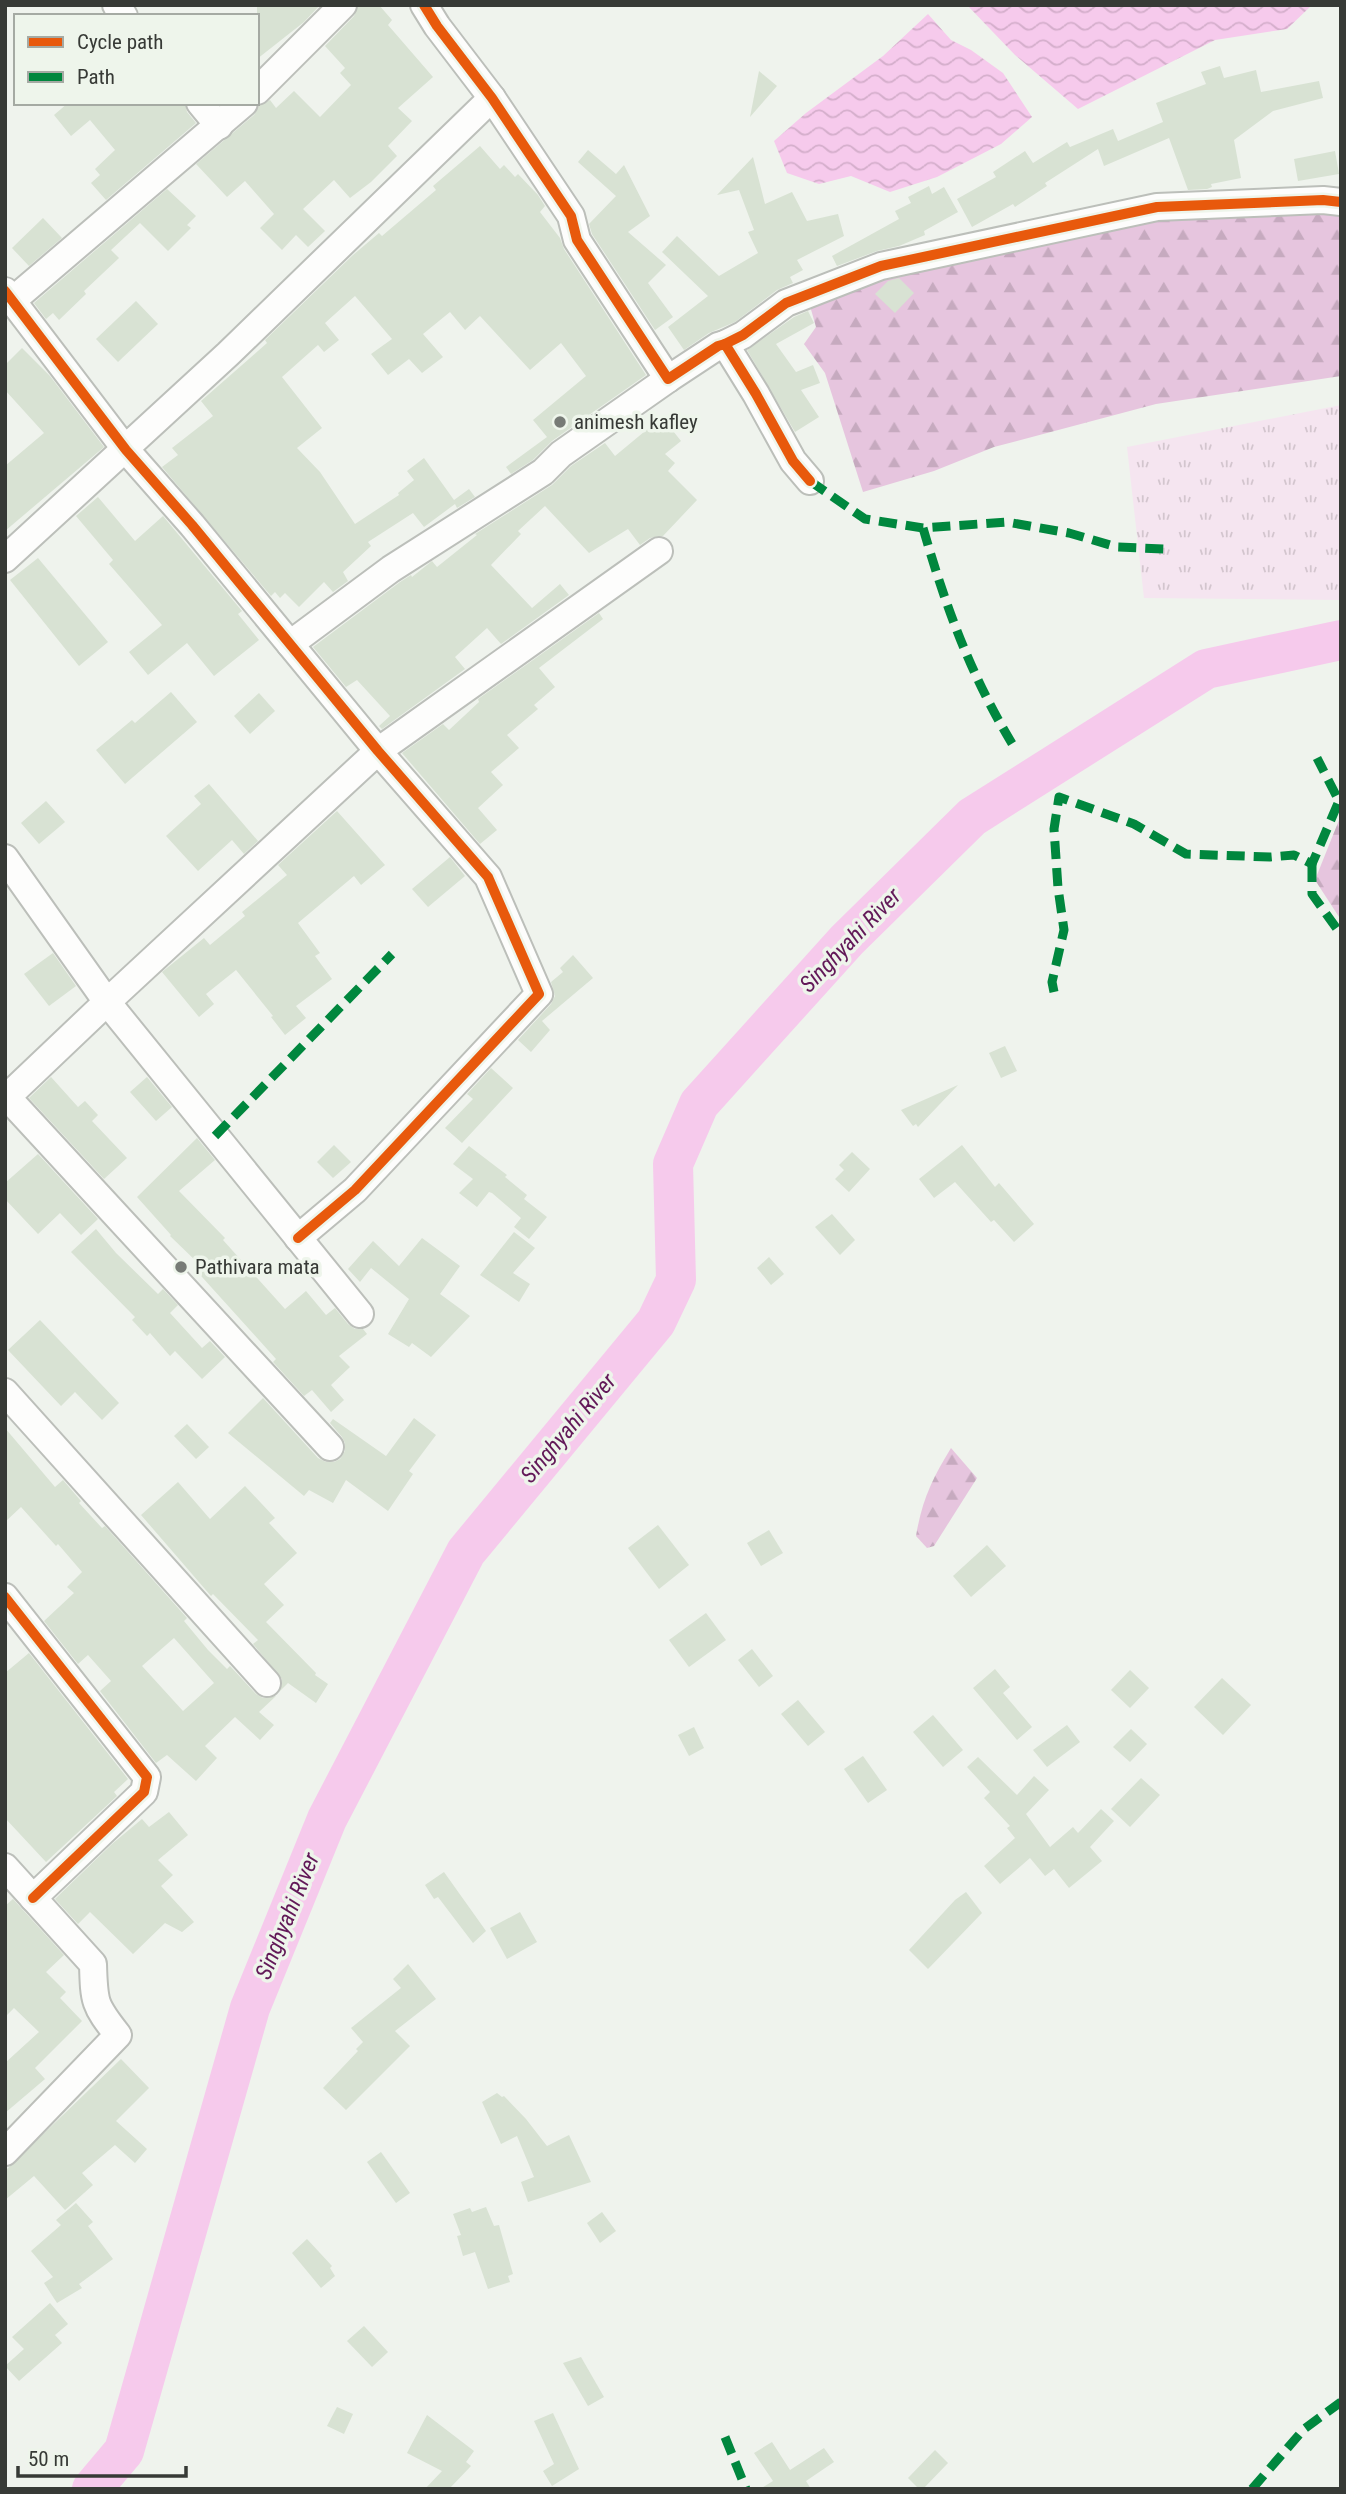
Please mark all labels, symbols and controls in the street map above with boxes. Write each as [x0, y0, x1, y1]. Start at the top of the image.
legend [14, 14, 259, 105]
text: Cycle path [77, 30, 163, 54]
text: Path [77, 65, 115, 89]
place label: animesh kafley [574, 410, 698, 434]
marker: animesh kafley [552, 414, 568, 430]
water label: Singhyahi River [794, 882, 907, 998]
place label: Pathivara mata [195, 1255, 320, 1279]
marker: Pathivara mata [173, 1259, 189, 1275]
water label: Singhyahi River [515, 1367, 623, 1488]
water label: Singhyahi River [250, 1848, 325, 1983]
scale bar [18, 2434, 186, 2478]
text: 50 m [28, 2447, 69, 2471]

